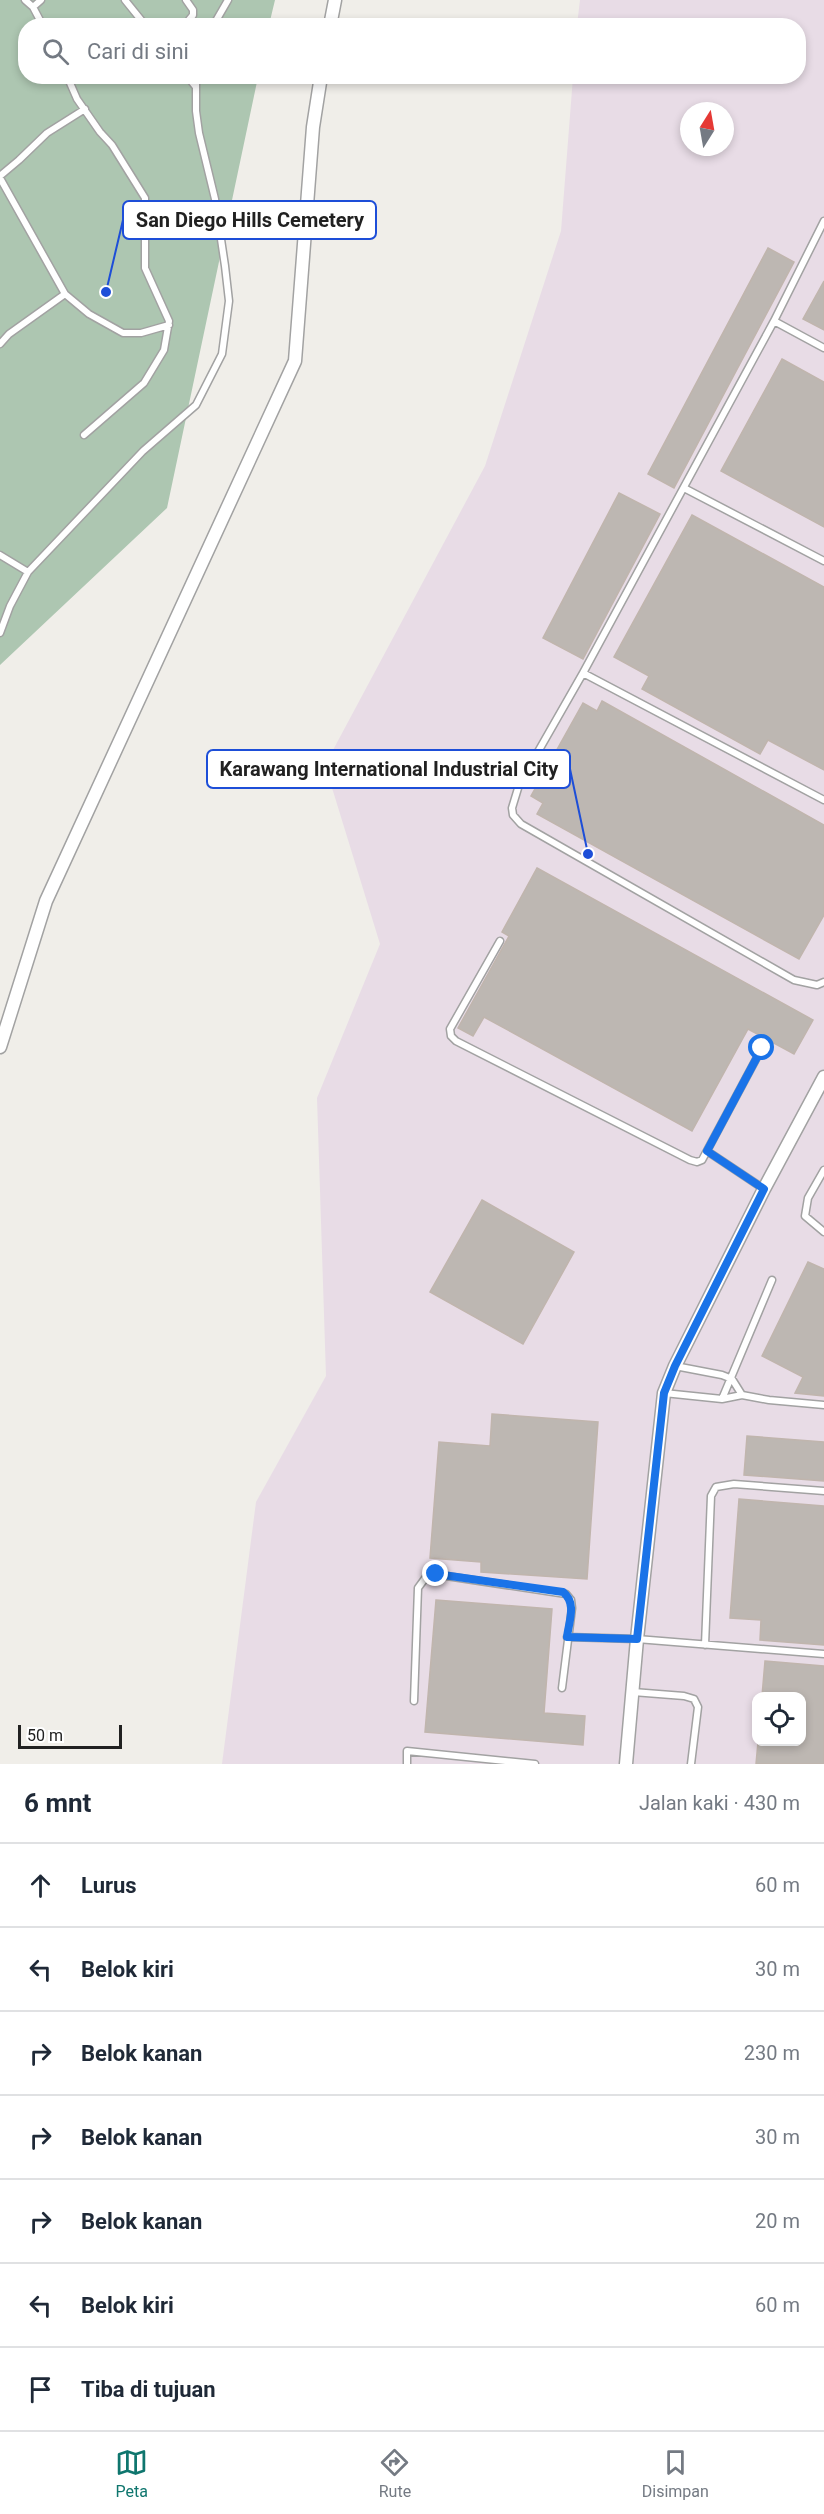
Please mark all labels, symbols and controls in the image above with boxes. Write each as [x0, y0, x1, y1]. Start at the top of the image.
search box [18, 18, 806, 84]
icon: search [39, 35, 72, 68]
text: Cari di sini [87, 39, 189, 64]
north arrow [680, 102, 734, 156]
callout: San Diego Hills Cemetery [123, 201, 376, 239]
text: San Diego Hills Cemetery [136, 208, 365, 232]
callout: Karawang International Industrial City [207, 750, 570, 788]
text: Karawang International Industrial City [220, 757, 559, 781]
route start [748, 1034, 774, 1060]
route end [422, 1560, 448, 1586]
map controls [752, 1692, 806, 1746]
button: locate [752, 1692, 806, 1746]
scale bar [18, 1722, 122, 1750]
text: 50 m [27, 1726, 63, 1745]
text: 6 mnt [24, 1788, 91, 1818]
text: Jalan kaki · 430 m [639, 1791, 800, 1815]
icon: ahead [24, 1869, 57, 1902]
text: Lurus [81, 1873, 137, 1898]
text: 60 m [755, 1873, 800, 1897]
icon: left [24, 1953, 57, 1986]
text: Belok kiri [81, 1957, 174, 1982]
text: 30 m [755, 1957, 800, 1981]
icon: right [24, 2037, 57, 2070]
text: Belok kanan [81, 2041, 202, 2066]
text: 230 m [744, 2041, 800, 2065]
icon: right [24, 2121, 57, 2154]
text: Belok kanan [81, 2125, 202, 2150]
text: 30 m [755, 2125, 800, 2149]
icon: right [24, 2205, 57, 2238]
text: Belok kanan [81, 2209, 202, 2234]
text: 20 m [755, 2209, 800, 2233]
icon: left [24, 2289, 57, 2322]
text: Belok kiri [81, 2293, 174, 2318]
text: 60 m [755, 2293, 800, 2317]
icon: arrive [24, 2373, 57, 2406]
text: Tiba di tujuan [81, 2377, 216, 2402]
tab: Peta [115, 2446, 148, 2501]
tab: Rute [378, 2446, 411, 2501]
tab: Disimpan [642, 2446, 709, 2501]

